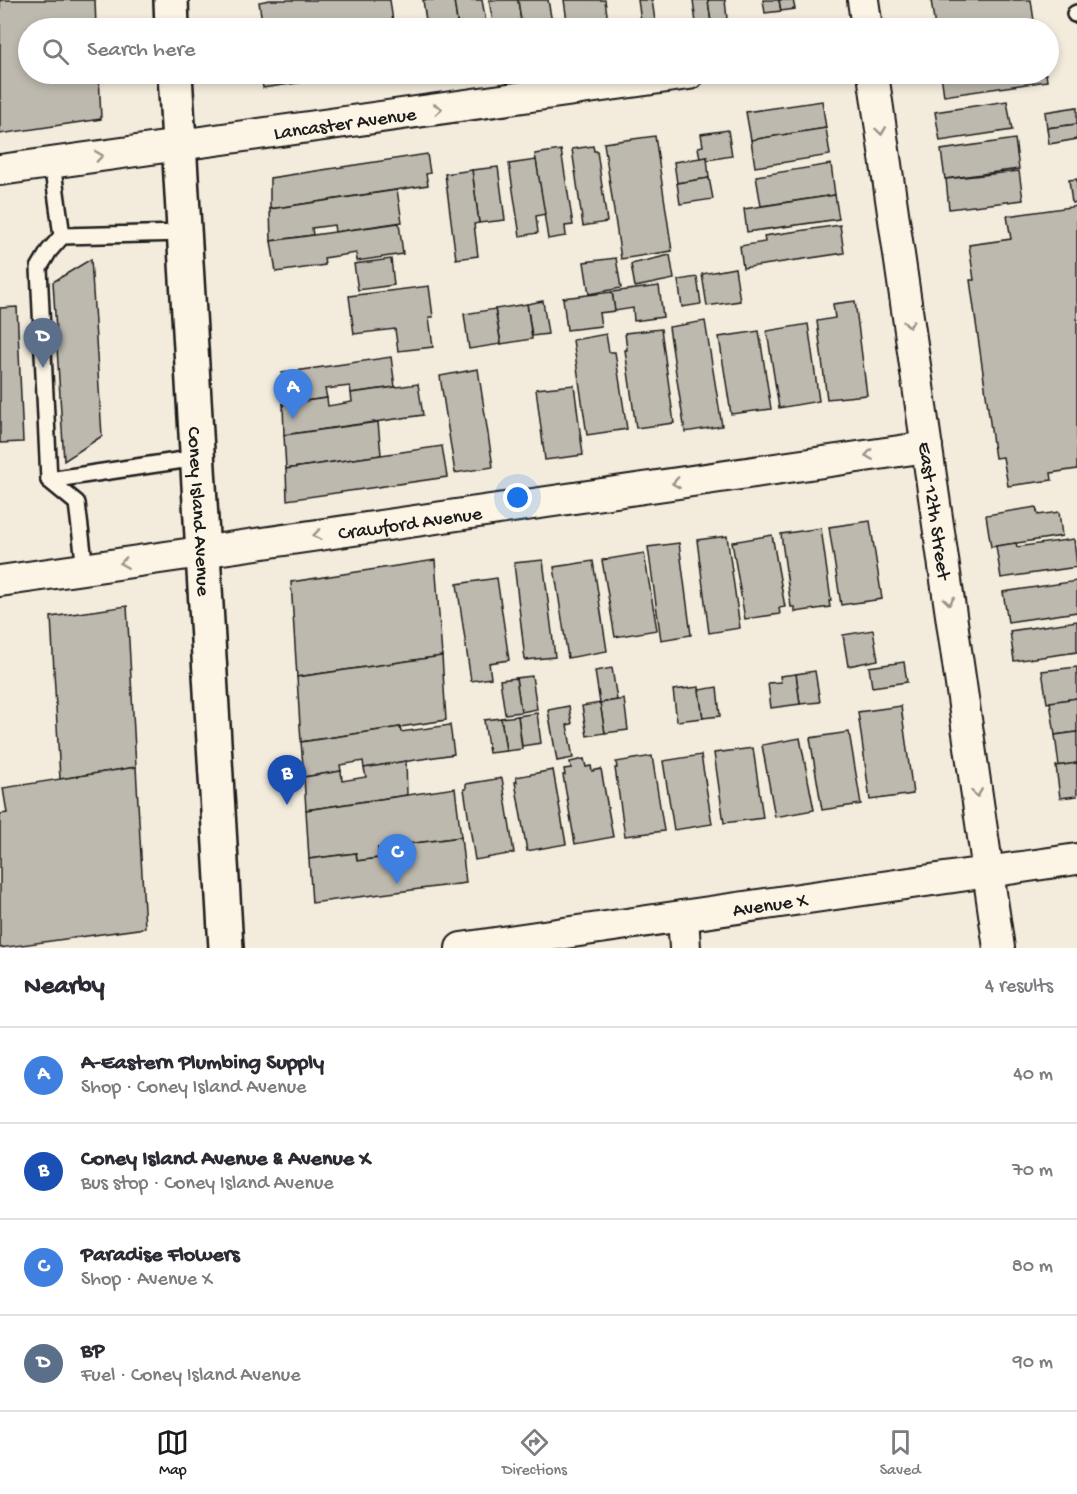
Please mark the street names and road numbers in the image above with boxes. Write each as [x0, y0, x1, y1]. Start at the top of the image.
street label: Lancaster Avenue [272, 104, 419, 147]
street label: Coney Island Avenue [181, 426, 213, 597]
street label: East 12th Street [911, 441, 954, 583]
street label: Crawford Avenue [337, 503, 484, 547]
street label: Avenue X [731, 890, 811, 924]

